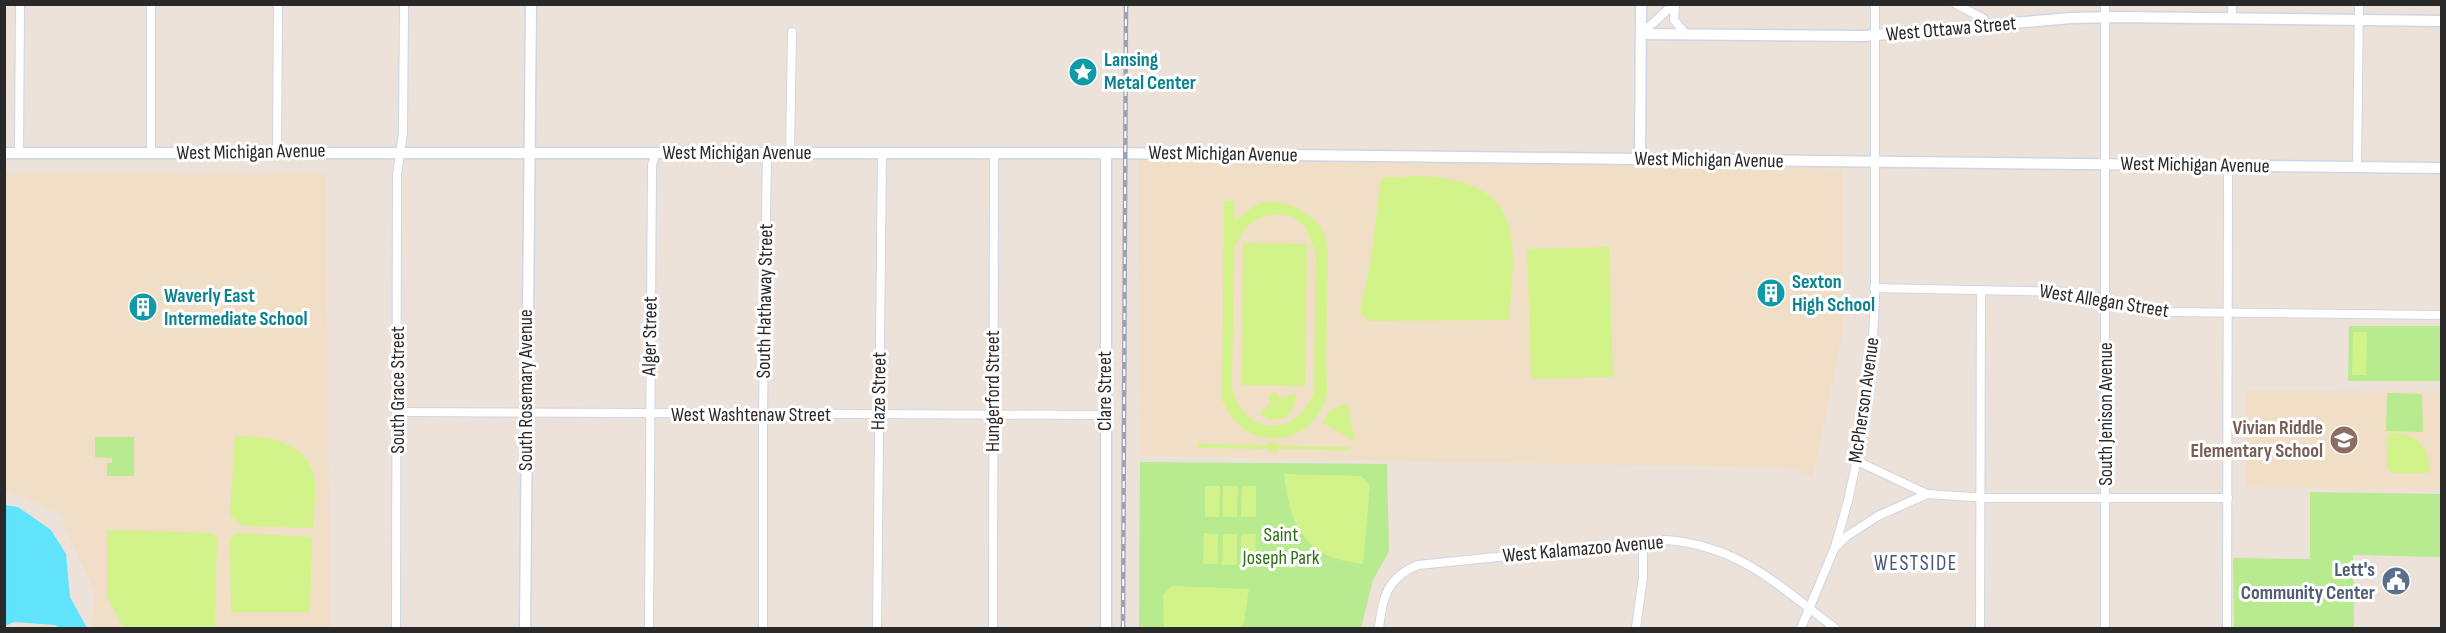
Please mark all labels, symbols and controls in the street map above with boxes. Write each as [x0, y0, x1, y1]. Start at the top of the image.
street label: West Ottawa Street [1885, 11, 2017, 47]
place label: Lansing Metal Center [1104, 48, 1196, 95]
place icon: Lansing Metal Center [1067, 56, 1099, 88]
street label: West Michigan Avenue [176, 139, 326, 165]
street label: West Michigan Avenue [662, 141, 812, 165]
street label: West Michigan Avenue [1148, 141, 1298, 167]
street label: West Michigan Avenue [1634, 147, 1784, 173]
street label: West Michigan Avenue [2120, 152, 2270, 178]
street label: South Hathaway Street [752, 223, 778, 379]
place label: Sexton High School [1792, 270, 1875, 317]
building icon: Sexton High School [1755, 277, 1787, 309]
street label: West Allegan Street [2038, 279, 2170, 323]
place label: Waverly East Intermediate School [164, 284, 307, 331]
building icon: Waverly East Intermediate School [127, 291, 159, 323]
street label: Alger Street [637, 296, 663, 377]
street label: South Rosemary Avenue [514, 309, 538, 471]
street label: South Grace Street [386, 326, 410, 454]
street label: Hungerford Street [981, 330, 1005, 452]
street label: McPherson Avenue [1843, 336, 1885, 464]
street label: South Jenison Avenue [2094, 342, 2118, 486]
street label: Clare Street [1093, 351, 1117, 431]
street label: Haze Street [866, 352, 892, 430]
street label: West Washtenaw Street [671, 403, 831, 427]
place label: Vivian Riddle Elementary School [2190, 416, 2323, 463]
school or university icon: Vivian Riddle Elementary School [2328, 424, 2360, 456]
park label: Saint Joseph Park [1242, 523, 1320, 570]
street label: West Kalamazoo Avenue [1502, 530, 1664, 568]
district label: WESTSIDE [1874, 551, 1958, 576]
place label: Lett's Community Center [2241, 558, 2375, 605]
public building icon: Lett's Community Center [2380, 565, 2412, 597]

